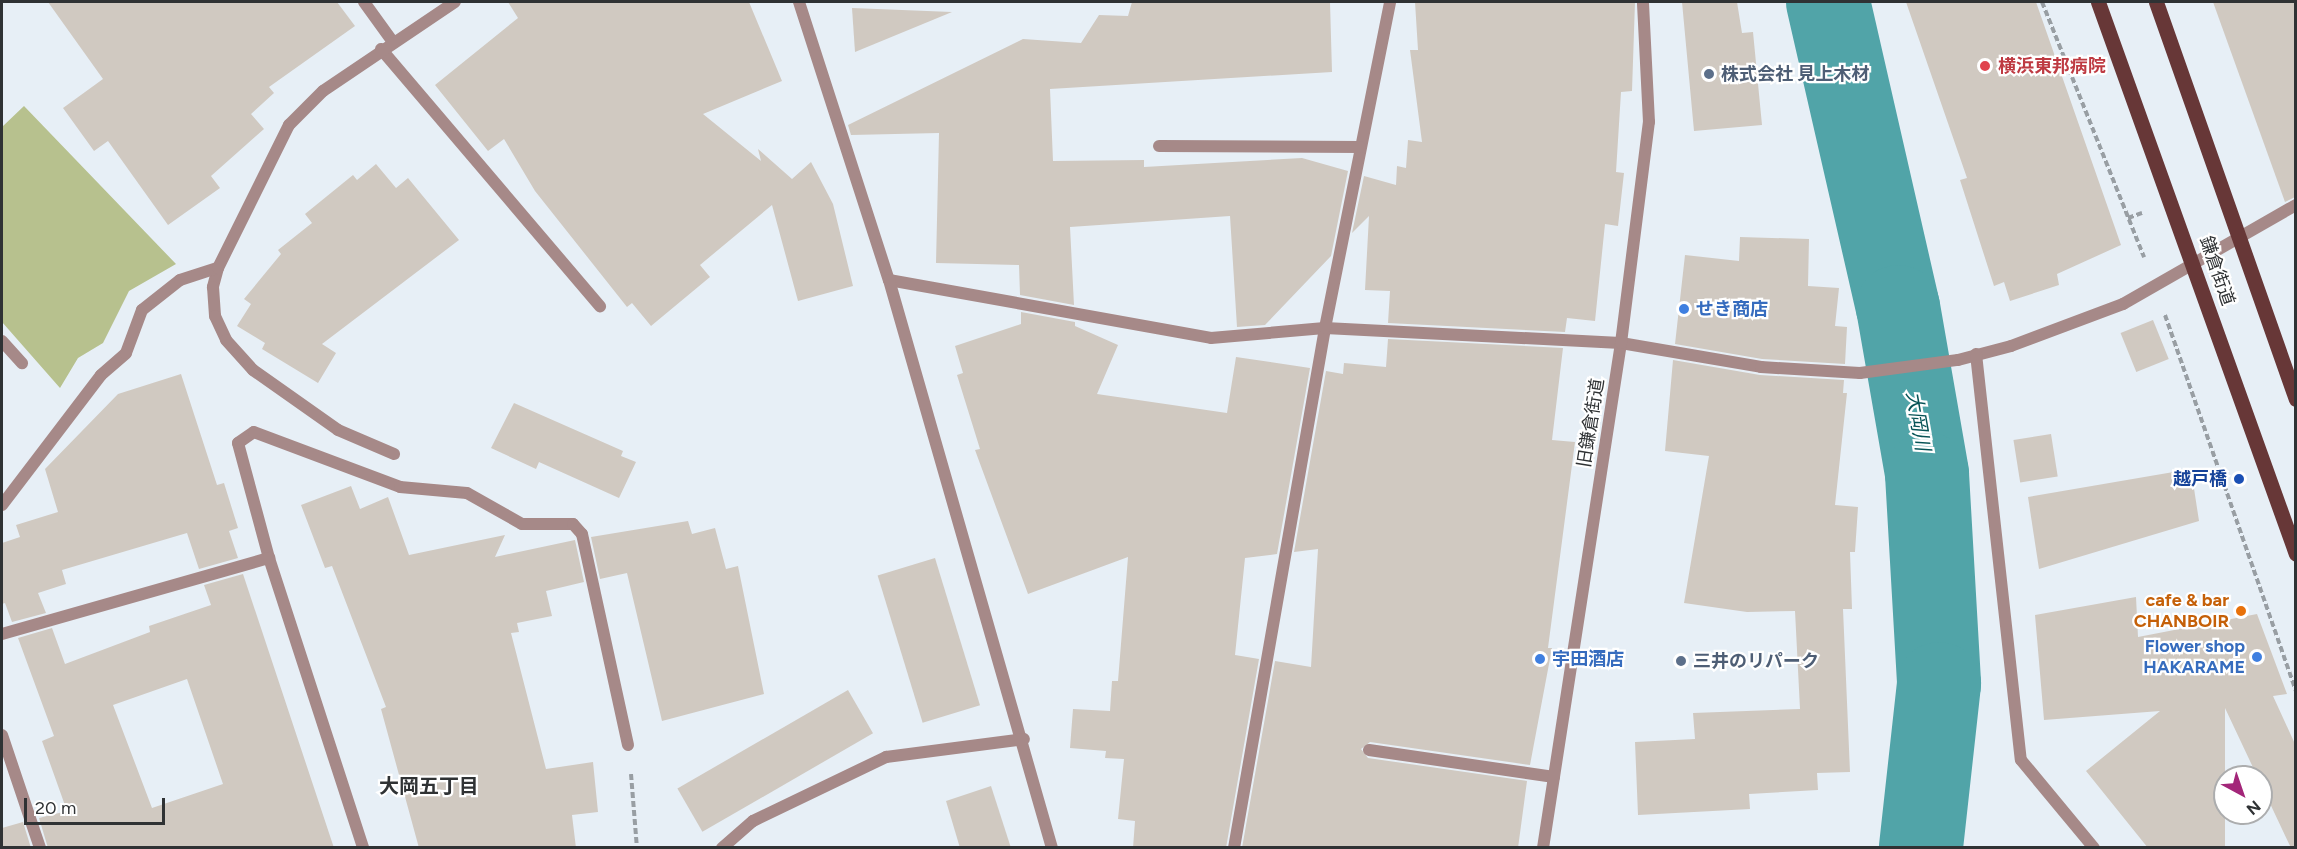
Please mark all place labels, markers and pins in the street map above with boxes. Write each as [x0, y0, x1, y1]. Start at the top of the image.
place label: 横浜東邦病院 [1998, 55, 2106, 77]
marker: 横浜東邦病院 [1976, 57, 1994, 75]
place label: 株式会社 見上木材 [1721, 63, 1869, 85]
marker: 株式会社 見上木材 [1702, 67, 1716, 81]
place label: せき商店 [1696, 298, 1768, 320]
marker: せき商店 [1677, 302, 1691, 316]
place label: 越戸橋 [2173, 468, 2227, 490]
marker: 越戸橋 [2232, 472, 2246, 486]
place label: cafe & bar CHANBOIR [2134, 590, 2229, 632]
marker: cafe & bar CHANBOIR [2234, 604, 2248, 618]
place label: Flower shop HAKARAME [2143, 636, 2245, 678]
place label: 宇田酒店 [1552, 648, 1624, 670]
place label: 三井のリパーク [1693, 650, 1819, 672]
marker: Flower shop HAKARAME [2250, 650, 2264, 664]
marker: 宇田酒店 [1533, 652, 1547, 666]
marker: 三井のリパーク [1674, 654, 1688, 668]

